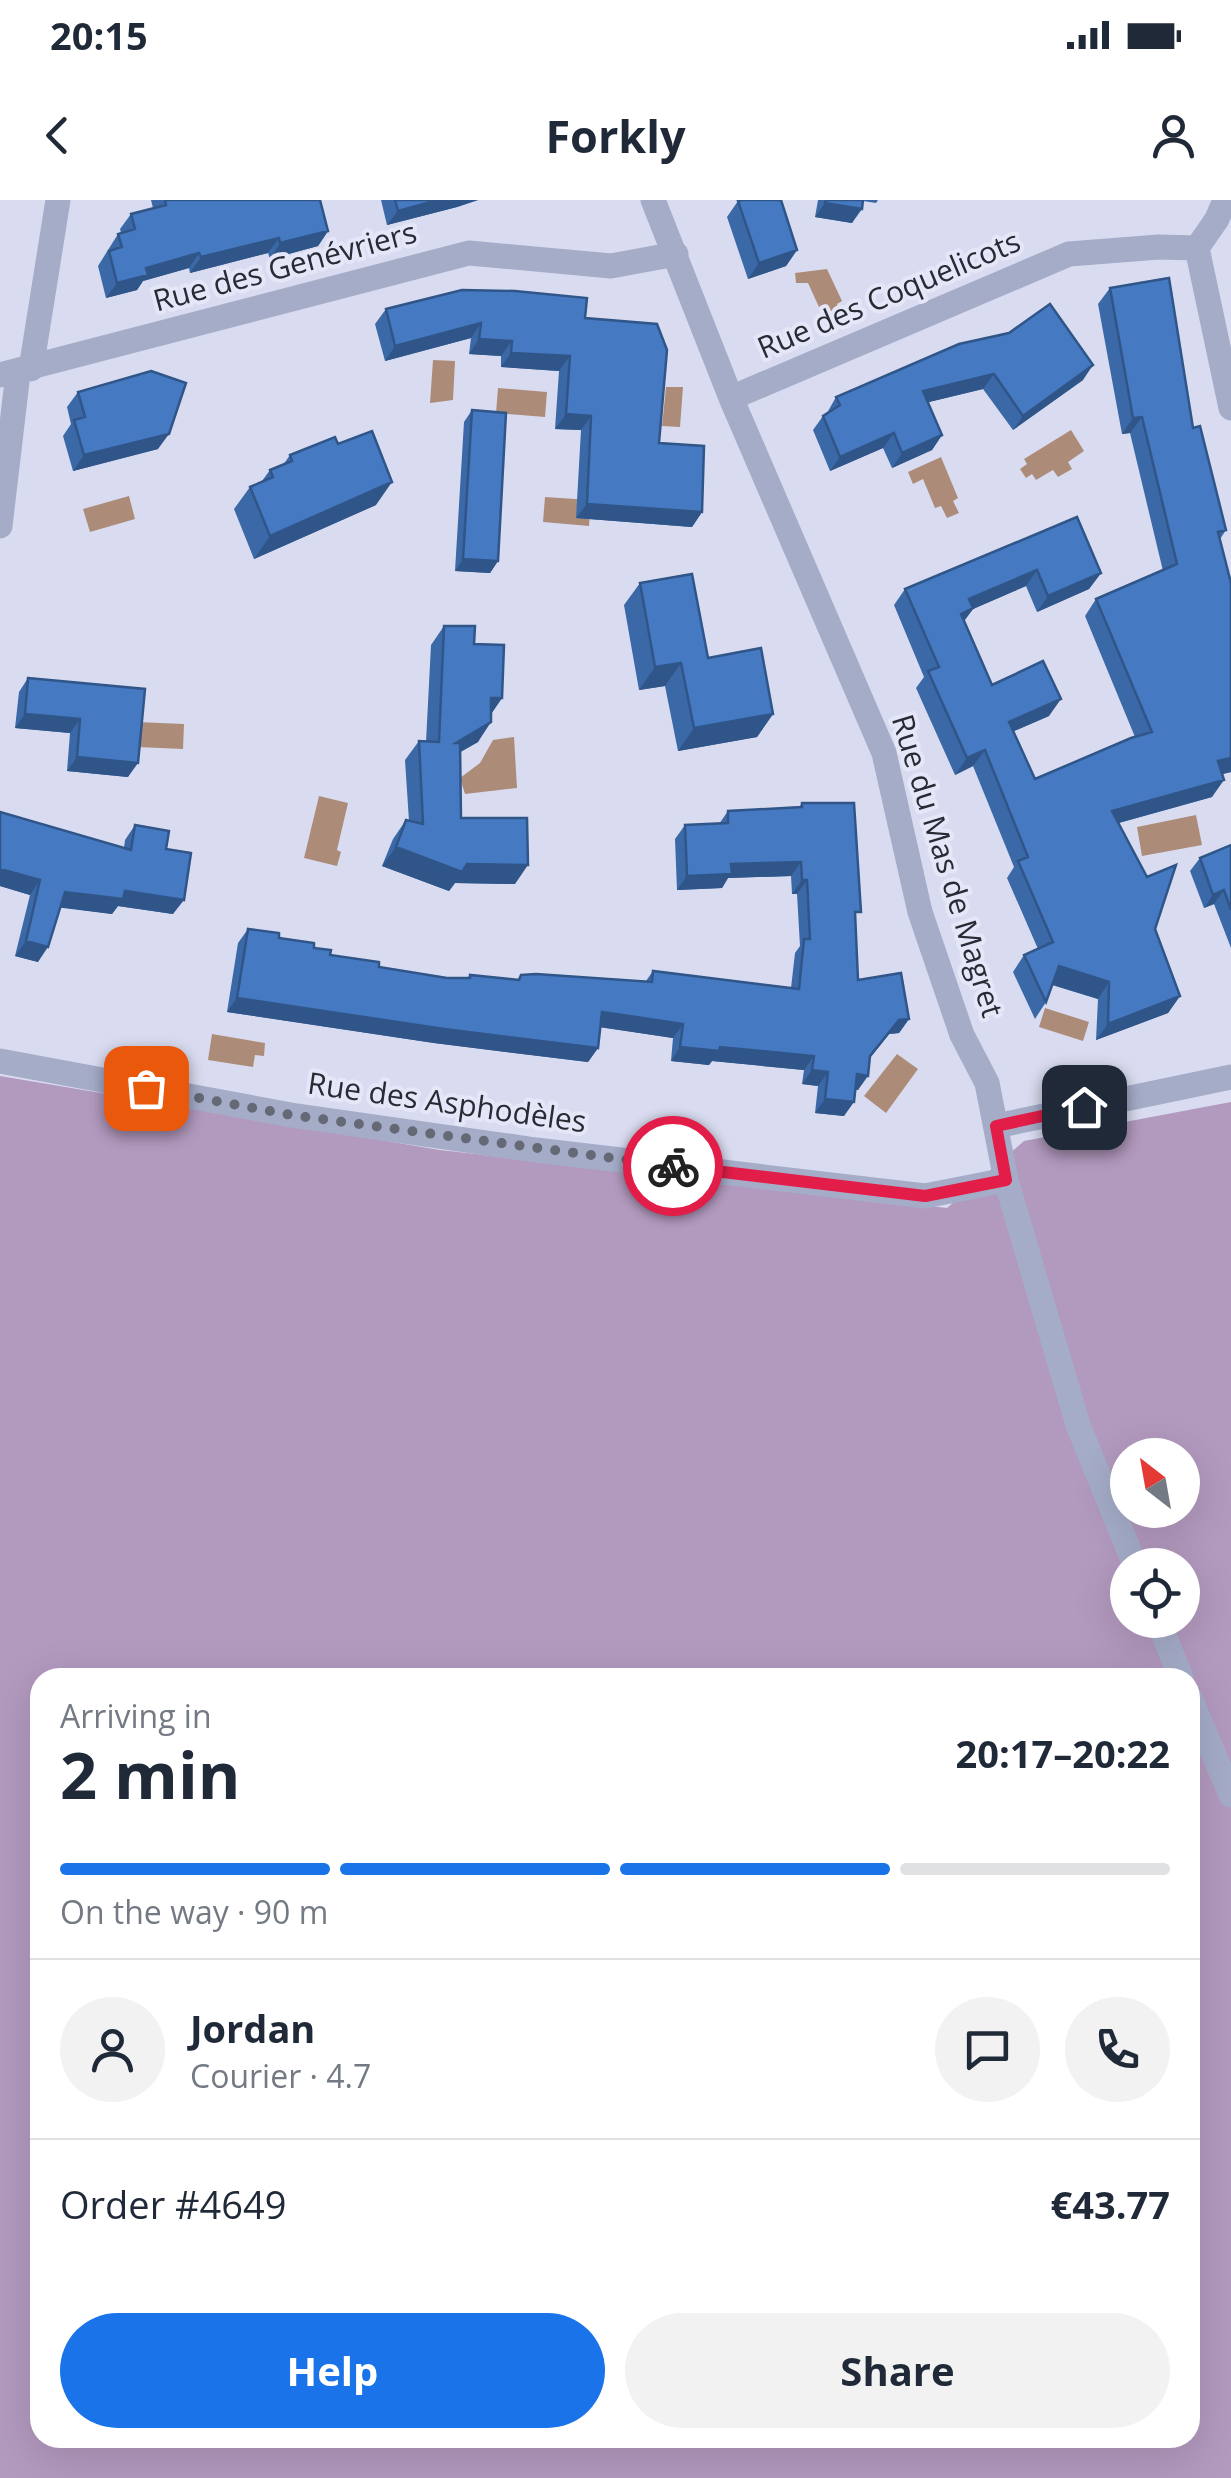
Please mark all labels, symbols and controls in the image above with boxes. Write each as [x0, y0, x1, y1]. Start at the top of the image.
text: 20:15 [50, 9, 148, 61]
text: Forkly [545, 105, 686, 166]
icon: back [30, 108, 85, 163]
icon: person [1146, 108, 1201, 163]
street label: Rue des Genévriers [148, 211, 421, 320]
street label: Rue des Coquelicots [751, 220, 1026, 368]
street label: Rue du Mas de Magret [883, 709, 1014, 1022]
pin [104, 1046, 189, 1131]
icon: bag [119, 1061, 174, 1116]
street label: Rue des Asphodèles [305, 1062, 589, 1141]
pin [1042, 1065, 1127, 1150]
icon: home [1057, 1080, 1112, 1135]
courier [623, 1116, 723, 1216]
icon: bike [646, 1139, 701, 1194]
north arrow [1110, 1438, 1200, 1528]
map controls [1110, 1438, 1200, 1638]
button: locate [1110, 1548, 1200, 1638]
text: Arriving in [60, 1694, 212, 1737]
text: 20:17–20:22 [956, 1727, 1170, 1779]
text: 2 min [60, 1730, 240, 1818]
text: On the way · 90 m [60, 1890, 328, 1933]
button: person [60, 1997, 165, 2102]
button: chat [935, 1997, 1040, 2102]
button: phone [1065, 1997, 1170, 2102]
text: Jordan [190, 2002, 315, 2054]
text: Courier · 4.7 [190, 2054, 371, 2097]
text: Order #4649 [60, 2178, 287, 2230]
text: €43.77 [1051, 2178, 1170, 2230]
button: Help [60, 2313, 605, 2428]
button: Share [625, 2313, 1170, 2428]

